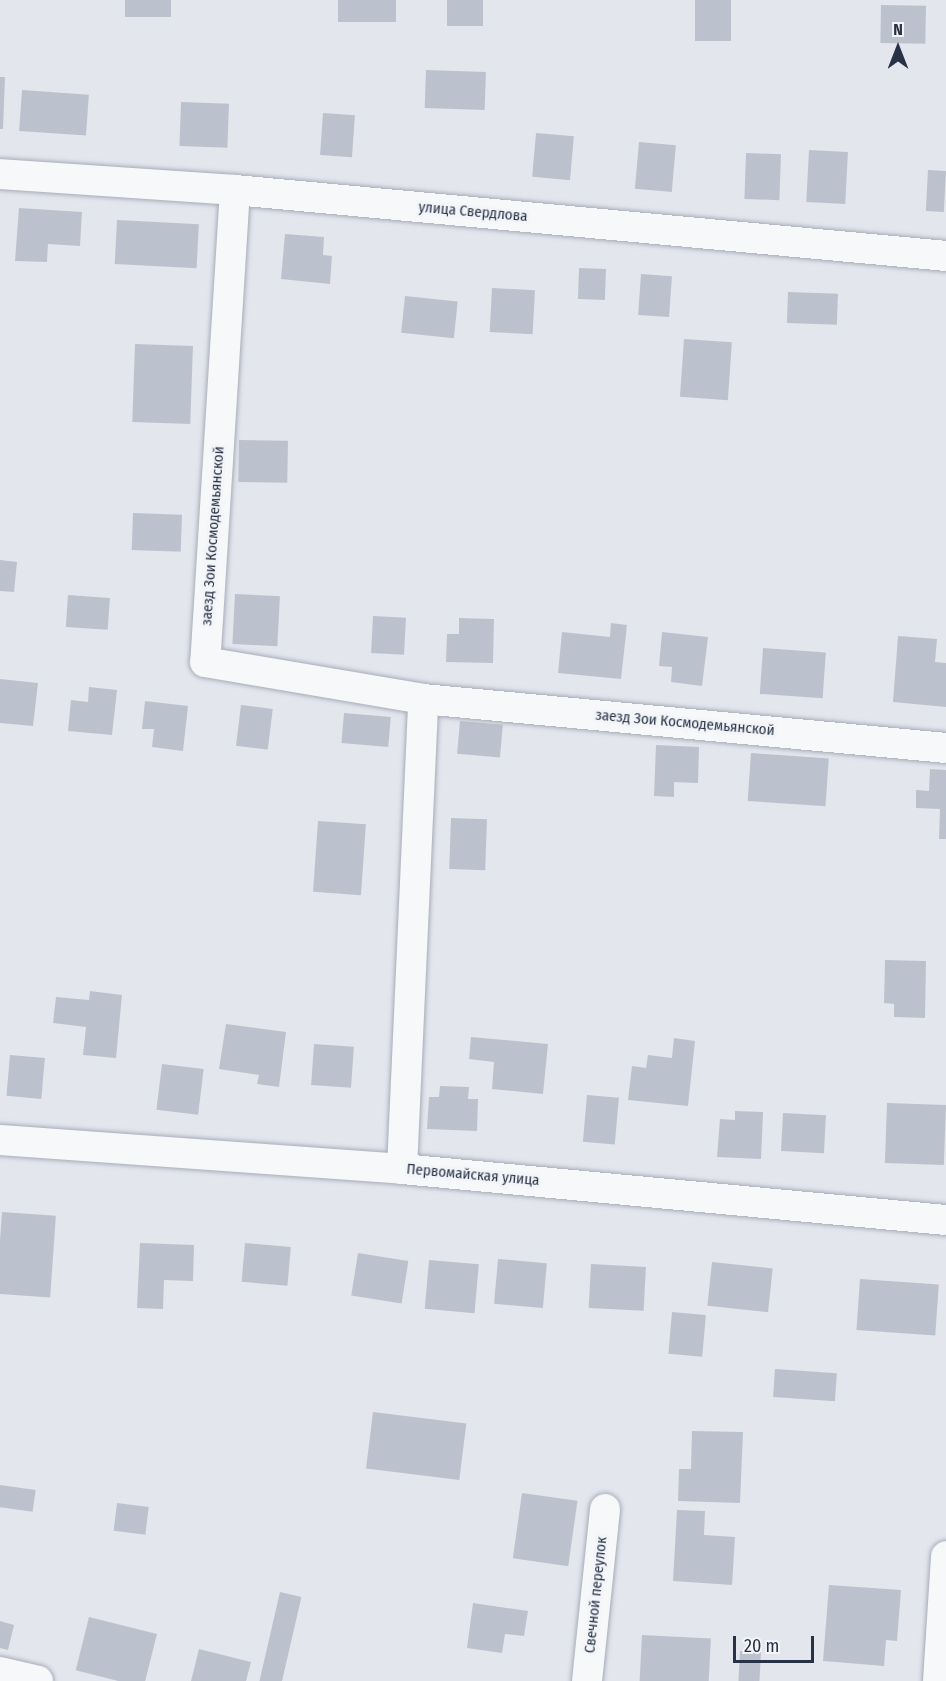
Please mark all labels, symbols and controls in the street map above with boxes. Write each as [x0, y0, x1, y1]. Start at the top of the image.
north arrow [868, 18, 928, 78]
text: N [893, 20, 903, 39]
street label: улица Свердлова [418, 198, 528, 226]
street label: заезд Зои Космодемьянской [198, 446, 228, 626]
street label: заезд Зои Космодемьянской [595, 706, 775, 740]
street label: Первомайская улица [406, 1160, 540, 1190]
street label: Свечной переулок [581, 1536, 611, 1654]
scale bar [736, 1624, 817, 1662]
text: 20 m [744, 1635, 779, 1657]

